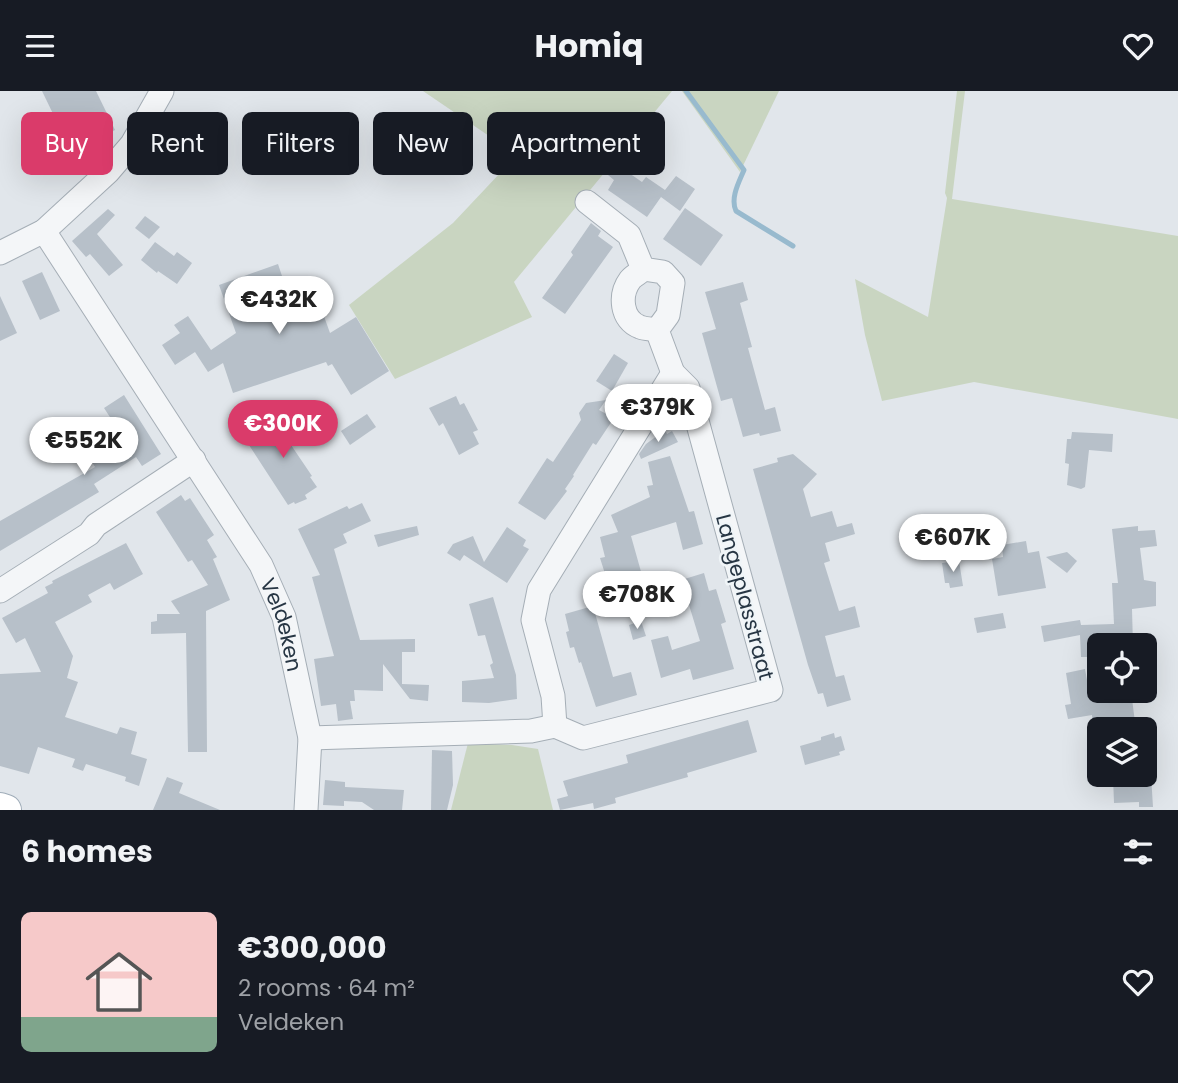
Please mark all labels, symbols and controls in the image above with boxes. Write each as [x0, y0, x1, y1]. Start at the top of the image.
text: Homiq [535, 23, 643, 68]
icon: menu [21, 27, 59, 65]
icon: heart [1119, 27, 1157, 65]
chip: Buy [21, 112, 113, 175]
chip: Rent [127, 112, 228, 175]
chip: Filters [242, 112, 359, 175]
chip: New [373, 112, 473, 175]
chip: Apartment [487, 112, 665, 175]
pin: €432K [230, 277, 328, 336]
text: €432K [241, 283, 317, 315]
pin: €379K [609, 385, 707, 444]
text: €379K [621, 391, 695, 423]
pin: €300K [234, 401, 332, 460]
text: €300K [244, 407, 322, 439]
pin: €552K [35, 417, 133, 477]
text: €552K [45, 424, 123, 456]
street label: Langeplasstraat [709, 511, 781, 683]
pin: €607K [904, 515, 1002, 574]
text: €607K [915, 521, 991, 553]
pin: €708K [588, 571, 686, 631]
street label: Veldeken [254, 573, 310, 674]
text: €708K [599, 578, 675, 610]
map controls [1087, 633, 1157, 787]
button: locate [1087, 633, 1157, 703]
button: layers [1087, 717, 1157, 787]
text: 6 homes [21, 830, 153, 873]
icon: filters [1119, 833, 1157, 871]
text: €300,000 [238, 926, 386, 969]
icon: home [77, 940, 161, 1024]
icon: heart [1119, 963, 1157, 1001]
text: 2 rooms · 64 m² [238, 972, 415, 1004]
text: Veldeken [238, 1006, 344, 1038]

